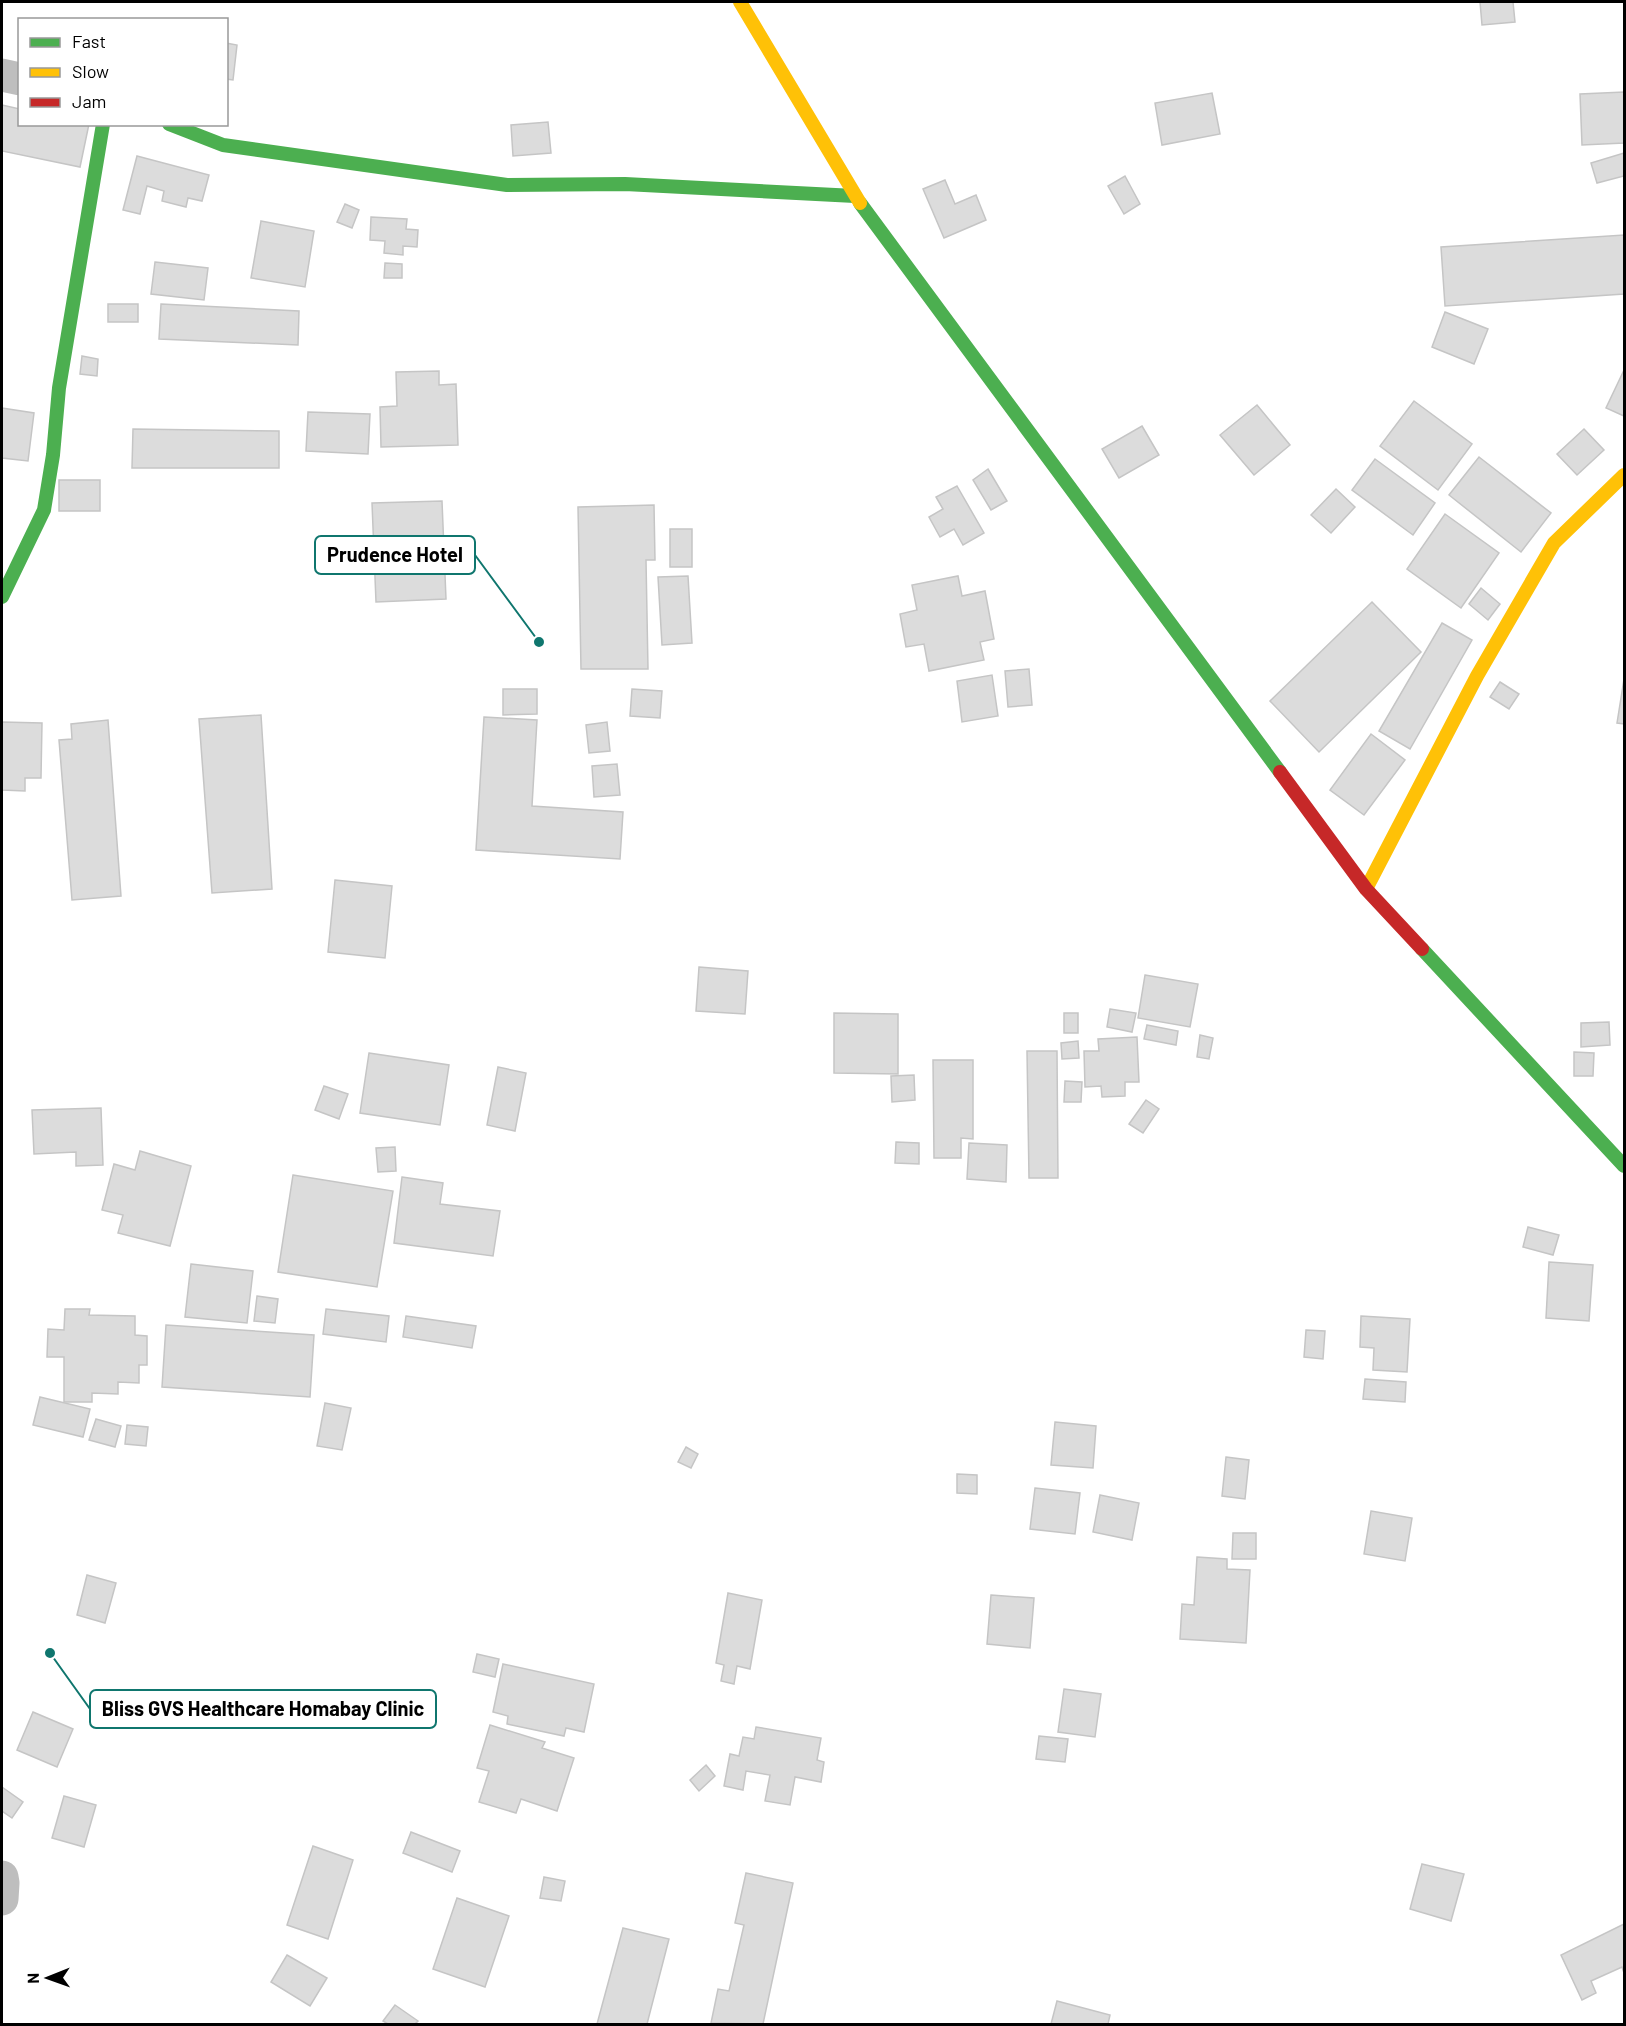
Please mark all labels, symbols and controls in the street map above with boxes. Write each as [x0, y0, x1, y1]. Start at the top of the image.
legend [18, 18, 228, 126]
text: Fast [72, 30, 106, 52]
text: Slow [72, 60, 109, 82]
text: Jam [72, 90, 106, 112]
callout: Prudence Hotel [315, 536, 475, 574]
text: Prudence Hotel [327, 542, 463, 566]
callout: Bliss GVS Healthcare Homabay Clinic [90, 1690, 436, 1728]
text: Bliss GVS Healthcare Homabay Clinic [102, 1696, 425, 1720]
north arrow [18, 1948, 78, 2008]
text: N [23, 1973, 42, 1984]

